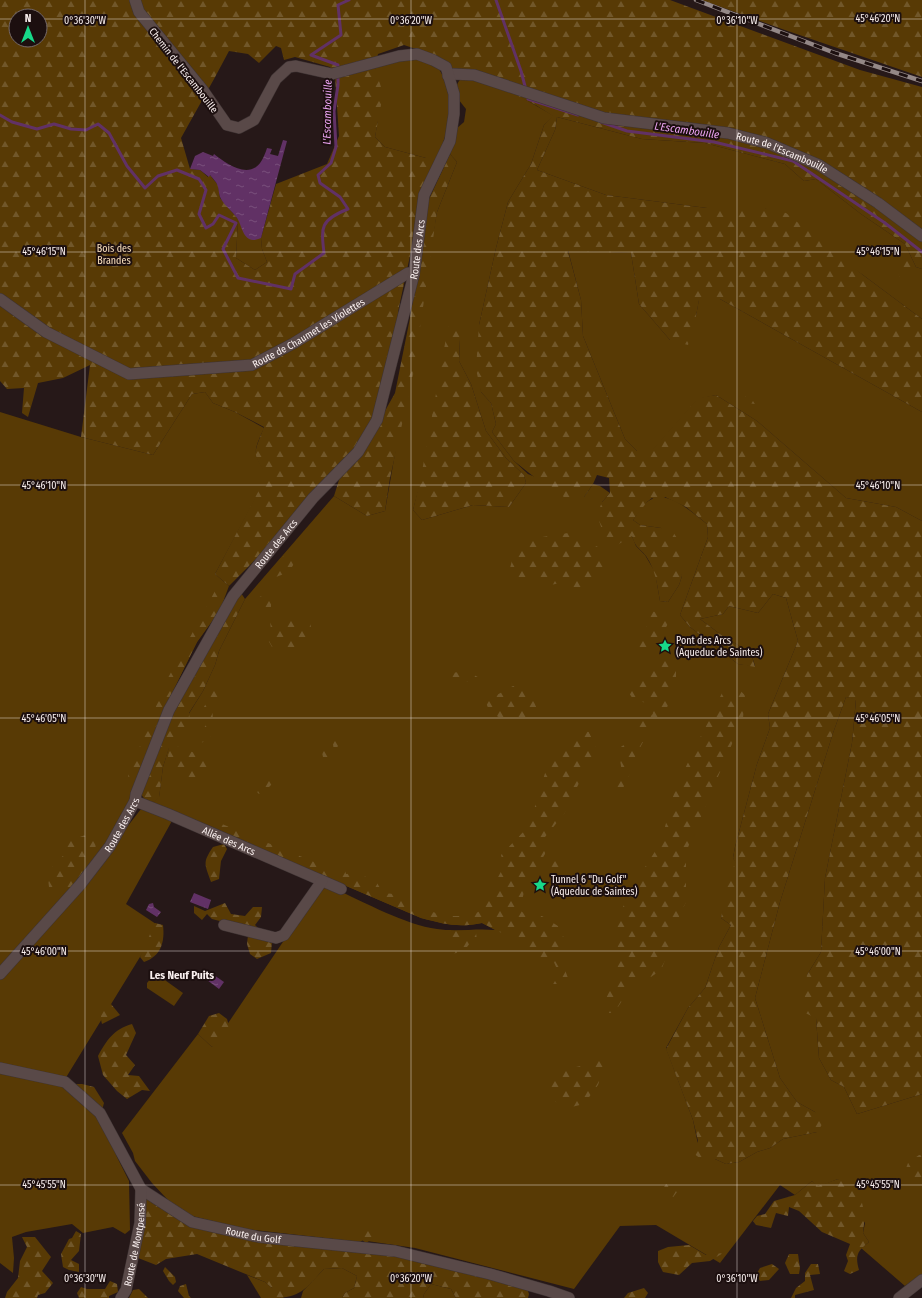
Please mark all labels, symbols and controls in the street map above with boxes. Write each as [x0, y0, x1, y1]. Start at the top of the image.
north arrow [8, 8, 48, 48]
text: N [25, 12, 31, 25]
text: 45°46'20"N [856, 13, 900, 25]
text: 0°36'30"W [64, 15, 107, 27]
text: 0°36'20"W [390, 15, 432, 27]
text: 0°36'10"W [716, 15, 758, 27]
street label: Chemin de l'Escambouille [146, 26, 220, 115]
water label: L'Escambouille [320, 79, 335, 145]
water label: L'Escambouille [654, 120, 720, 141]
street label: Route de l'Escambouille [735, 130, 830, 176]
street label: Route des Arcs [408, 219, 428, 281]
park label: Bois des Brandes [97, 243, 131, 267]
text: 45°46'15"N [22, 246, 66, 258]
text: 45°46'15"N [856, 246, 900, 258]
street label: Route de Chaumet les Violettes [251, 296, 367, 371]
text: 45°46'10"N [22, 480, 66, 492]
text: 45°46'10"N [856, 480, 900, 492]
street label: Route des Arcs [253, 517, 300, 571]
place label: Pont des Arcs (Aqueduc de Saintes) [676, 635, 763, 659]
place icon: Pont des Arcs (Aqueduc de Saintes) [657, 638, 673, 654]
text: 45°46'05"N [22, 713, 66, 725]
text: 45°46'05"N [856, 713, 900, 725]
street label: Route des Arcs [102, 798, 142, 855]
street label: Allée des Arcs [200, 825, 257, 858]
place label: Tunnel 6 "Du Golf" (Aqueduc de Saintes) [551, 874, 638, 898]
place icon: Tunnel 6 "Du Golf" (Aqueduc de Saintes) [532, 877, 548, 893]
text: 45°46'00"N [21, 946, 67, 958]
text: 45°46'00"N [855, 946, 901, 958]
district label: Les Neuf Puits [150, 969, 214, 982]
text: 45°45'55"N [22, 1179, 66, 1191]
text: 45°45'55"N [856, 1179, 900, 1191]
street label: Route de Montpensé [122, 1202, 148, 1287]
street label: Route du Golf [224, 1225, 282, 1246]
text: 0°36'30"W [64, 1273, 107, 1285]
text: 0°36'20"W [390, 1273, 432, 1285]
text: 0°36'10"W [716, 1273, 758, 1285]

